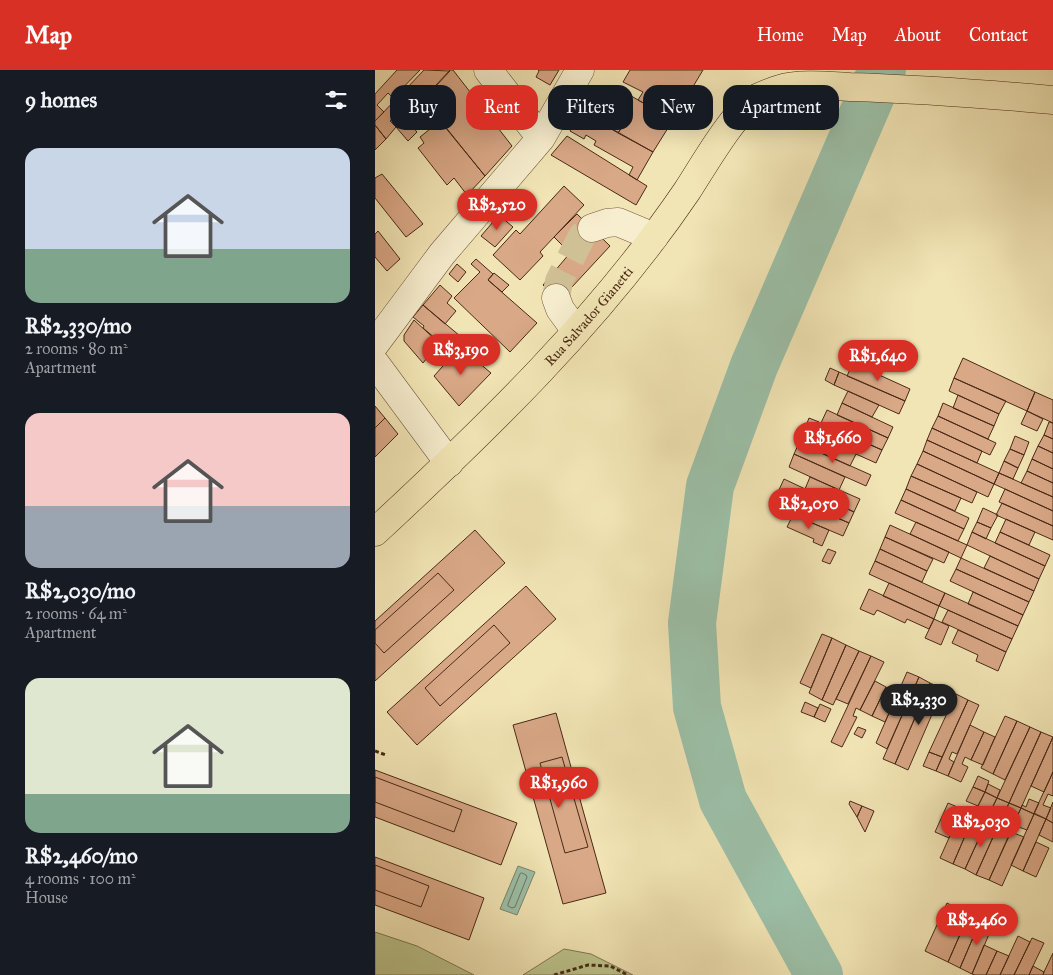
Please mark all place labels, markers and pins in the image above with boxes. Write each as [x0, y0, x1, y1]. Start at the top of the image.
pin: R$2,520 [451, 189, 543, 231]
pin: R$3,190 [415, 334, 507, 376]
pin: R$1,640 [832, 340, 924, 382]
pin: R$1,660 [787, 422, 879, 464]
pin: R$2,050 [763, 488, 855, 530]
pin: R$2,330 [873, 684, 965, 726]
pin: R$1,960 [513, 766, 605, 809]
pin: R$2,030 [935, 806, 1027, 848]
pin: R$2,460 [931, 904, 1023, 946]

